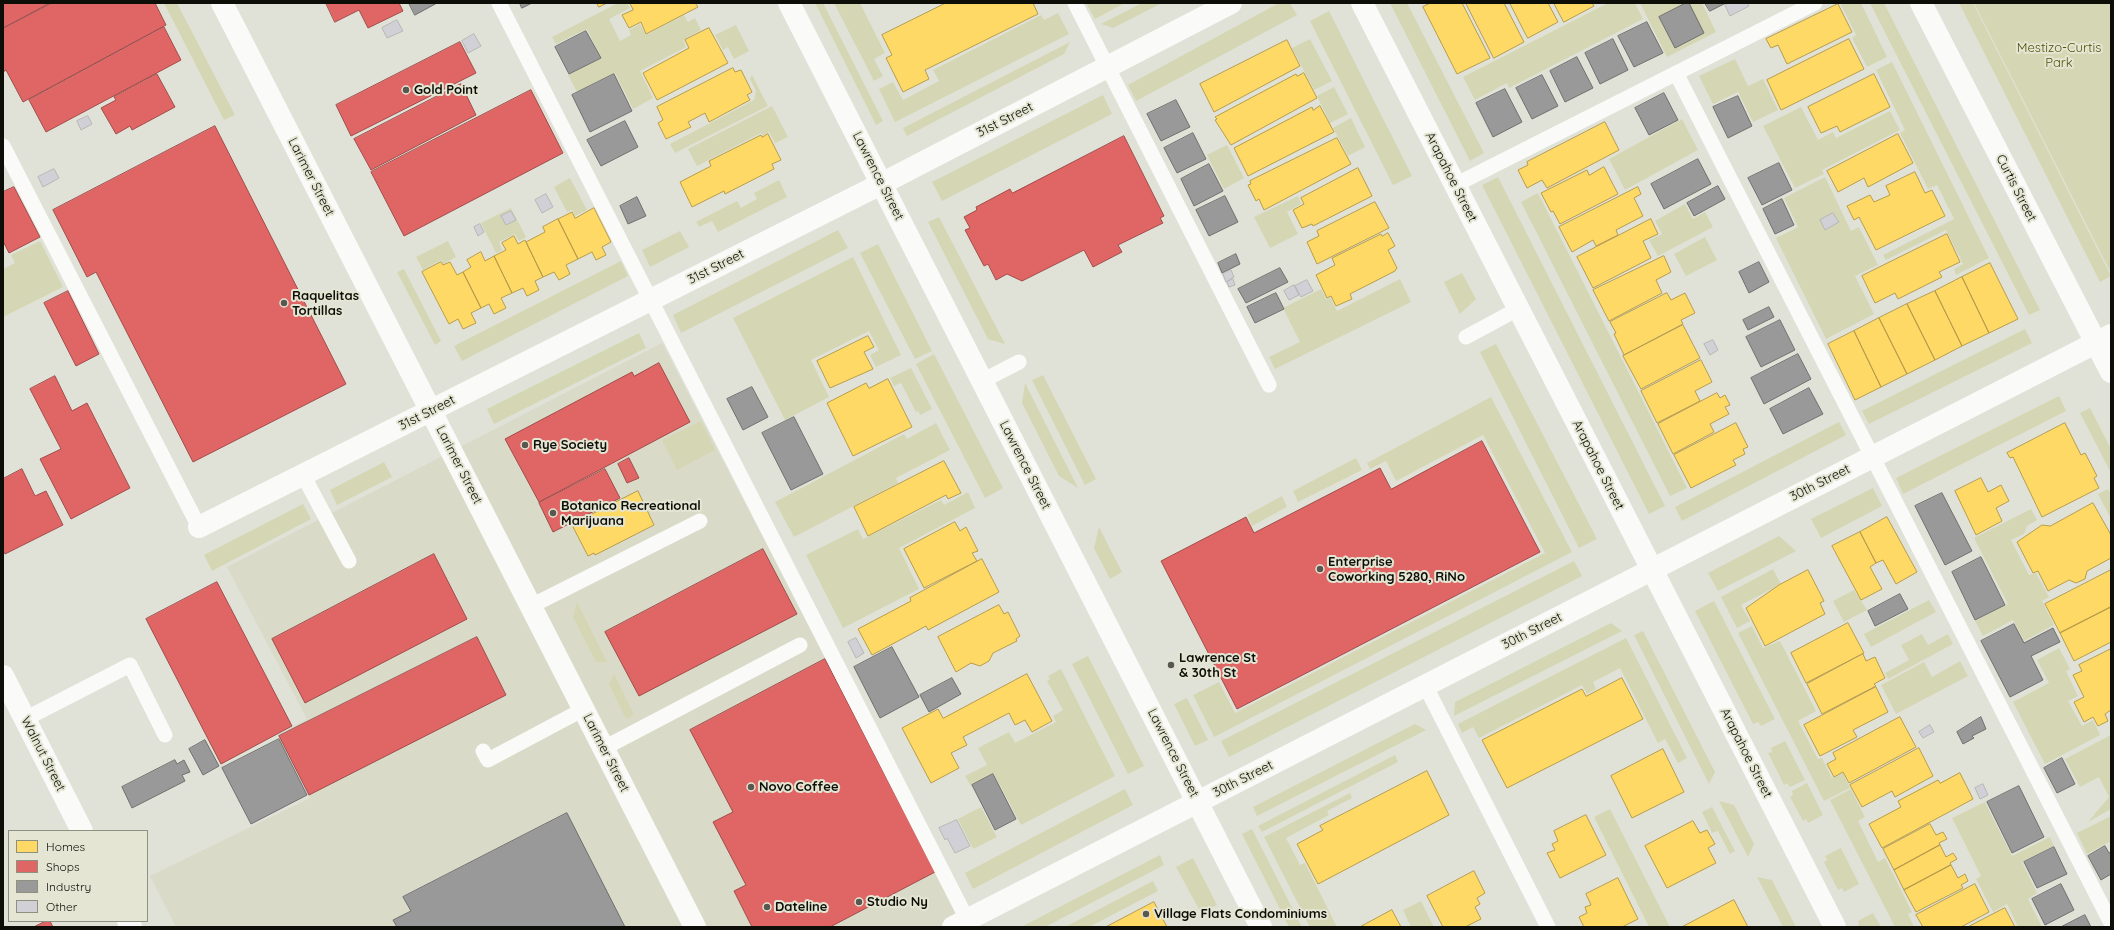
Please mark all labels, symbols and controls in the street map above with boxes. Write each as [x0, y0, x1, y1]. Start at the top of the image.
park label: Mestizo-Curtis Park [2017, 40, 2101, 71]
place label: Gold Point [414, 82, 478, 98]
marker: Gold Point [401, 85, 411, 95]
street label: 31st Street [974, 99, 1036, 141]
street label: Lawrence Street [849, 129, 907, 223]
street label: Arapahoe Street [1422, 130, 1480, 224]
street label: Larimer Street [285, 135, 337, 219]
street label: Curtis Street [1992, 152, 2040, 224]
street label: 31st Street [685, 246, 747, 288]
place label: Raquelitas Tortillas [292, 288, 359, 319]
marker: Raquelitas Tortillas [279, 298, 289, 308]
street label: 31st Street [396, 392, 458, 434]
street label: Lawrence Street [996, 418, 1054, 512]
street label: Arapahoe Street [1569, 418, 1627, 512]
street label: Larimer Street [433, 423, 485, 507]
place label: Rye Society [533, 437, 607, 453]
marker: Rye Society [520, 440, 530, 450]
street label: 30th Street [1787, 461, 1853, 505]
place label: Botanico Recreational Marijuana [561, 498, 701, 529]
marker: Botanico Recreational Marijuana [548, 508, 558, 518]
place label: Enterprise Coworking 5280, RiNo [1328, 554, 1465, 585]
marker: Enterprise Coworking 5280, RiNo [1315, 564, 1325, 574]
street label: 30th Street [1499, 609, 1565, 653]
place label: Lawrence St & 30th St [1179, 650, 1256, 681]
marker: Lawrence St & 30th St [1166, 660, 1176, 670]
street label: Lawrence Street [1144, 706, 1202, 800]
street label: Arapahoe Street [1717, 706, 1775, 800]
street label: Larimer Street [580, 711, 632, 795]
street label: Walnut Street [18, 714, 68, 794]
street label: 30th Street [1210, 757, 1276, 801]
place label: Novo Coffee [759, 779, 839, 795]
marker: Novo Coffee [746, 782, 756, 792]
legend [8, 830, 148, 922]
text: Homes [46, 839, 85, 854]
text: Shops [46, 859, 80, 874]
text: Industry [46, 879, 91, 894]
place label: Studio Ny [867, 894, 928, 910]
marker: Studio Ny [854, 897, 864, 907]
text: Other [46, 899, 77, 914]
place label: Dateline [775, 899, 827, 915]
marker: Dateline [762, 902, 772, 912]
place label: Village Flats Condominiums [1154, 906, 1327, 922]
marker: Village Flats Condominiums [1141, 909, 1151, 919]

